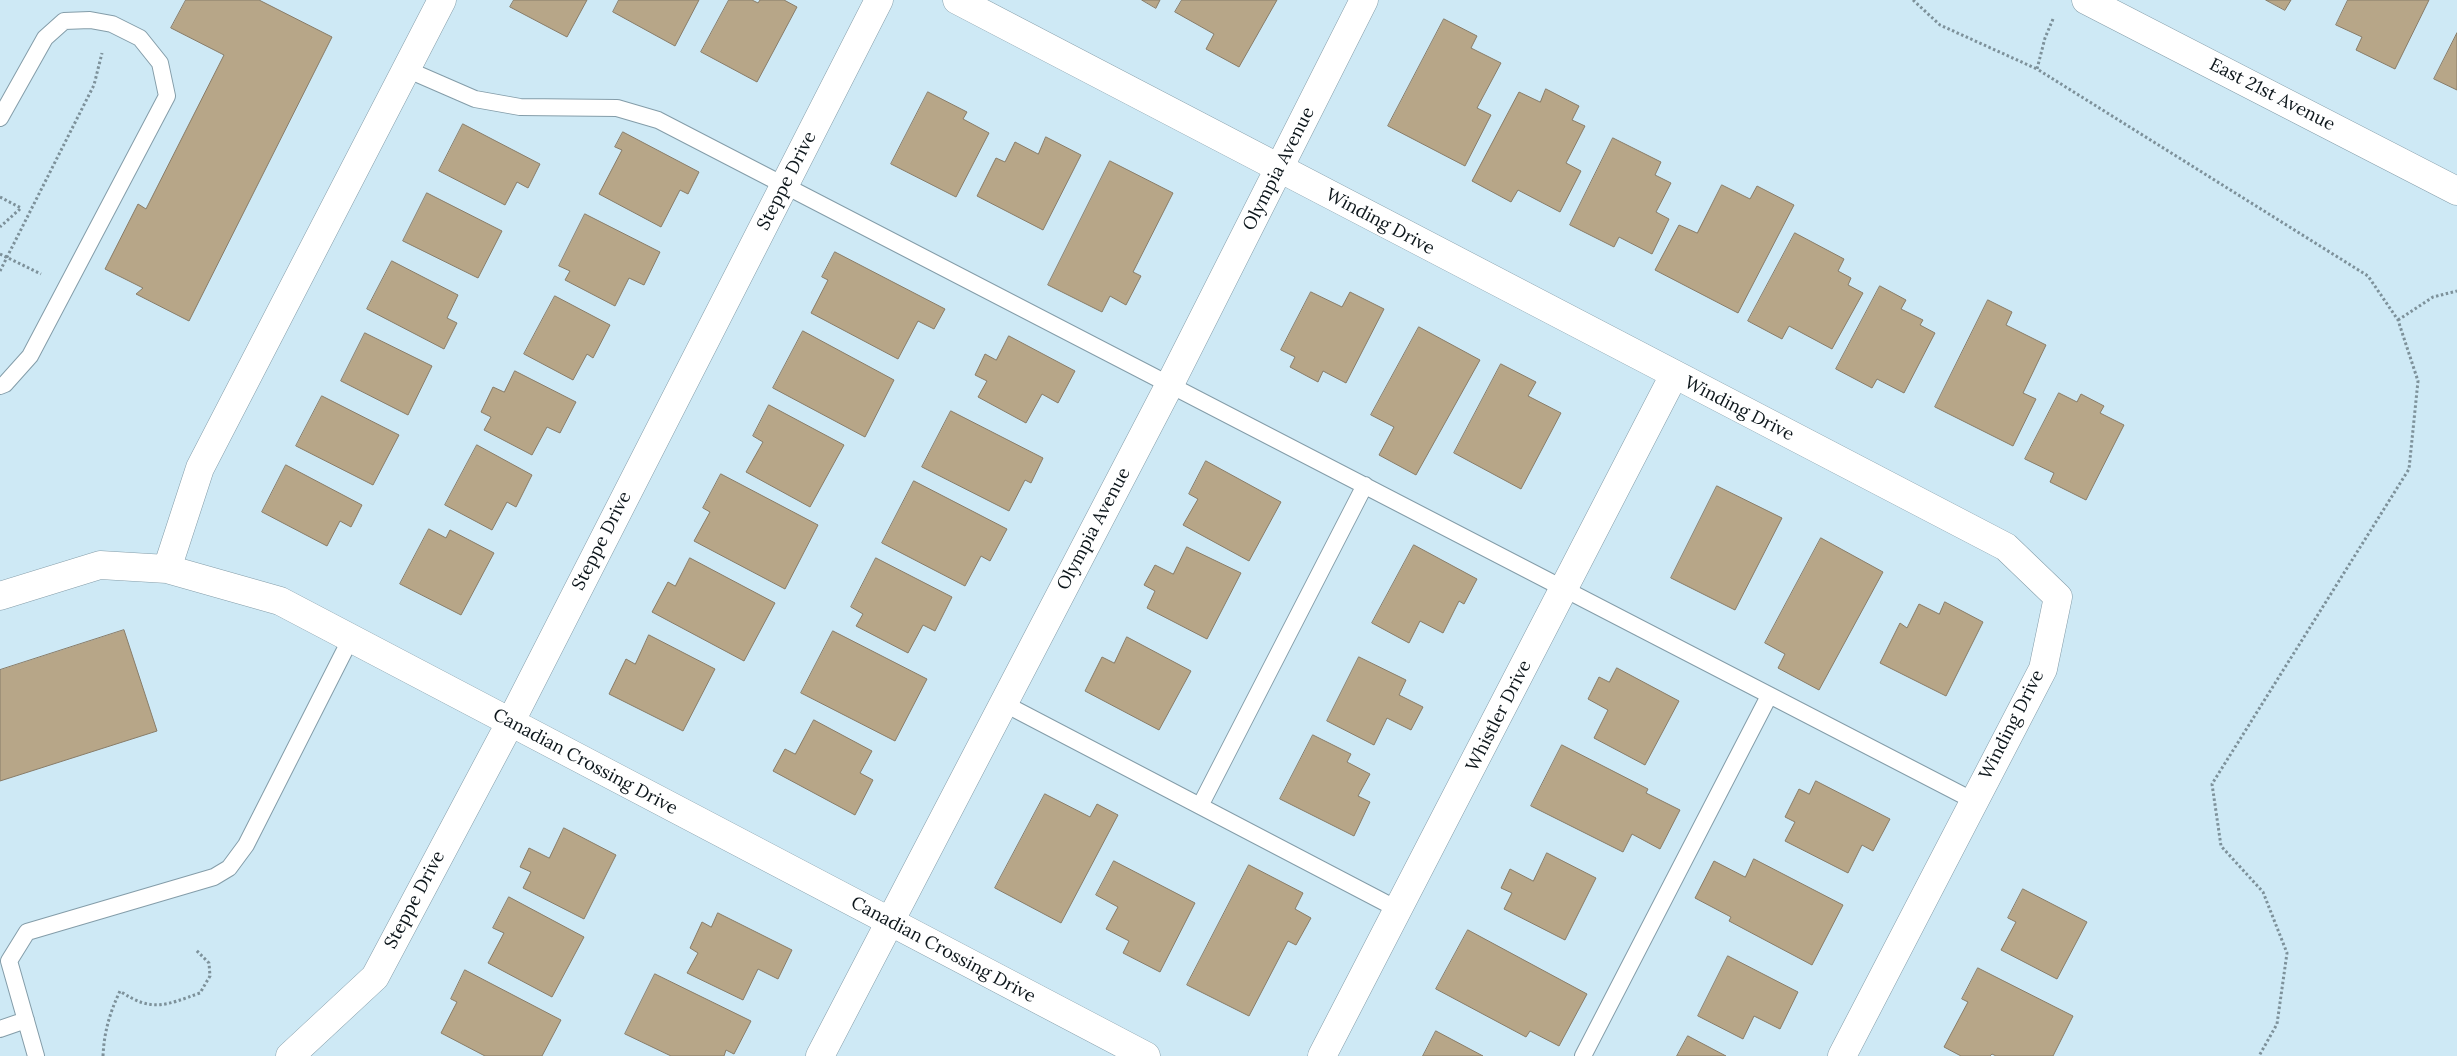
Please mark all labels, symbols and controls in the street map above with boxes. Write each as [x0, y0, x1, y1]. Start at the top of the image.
street label: East 21st Avenue [2206, 54, 2338, 136]
street label: Olympia Avenue [1239, 104, 1319, 234]
street label: Steppe Drive [753, 128, 821, 234]
street label: Winding Drive [1322, 184, 1438, 260]
street label: Winding Drive [1681, 372, 1797, 446]
street label: Olympia Avenue [1053, 464, 1135, 594]
street label: Steppe Drive [568, 488, 636, 594]
street label: Whistler Drive [1462, 657, 1536, 775]
street label: Winding Drive [1975, 667, 2049, 783]
street label: Canadian Crossing Drive [489, 704, 681, 820]
street label: Steppe Drive [380, 847, 450, 953]
street label: Canadian Crossing Drive [847, 892, 1039, 1008]

